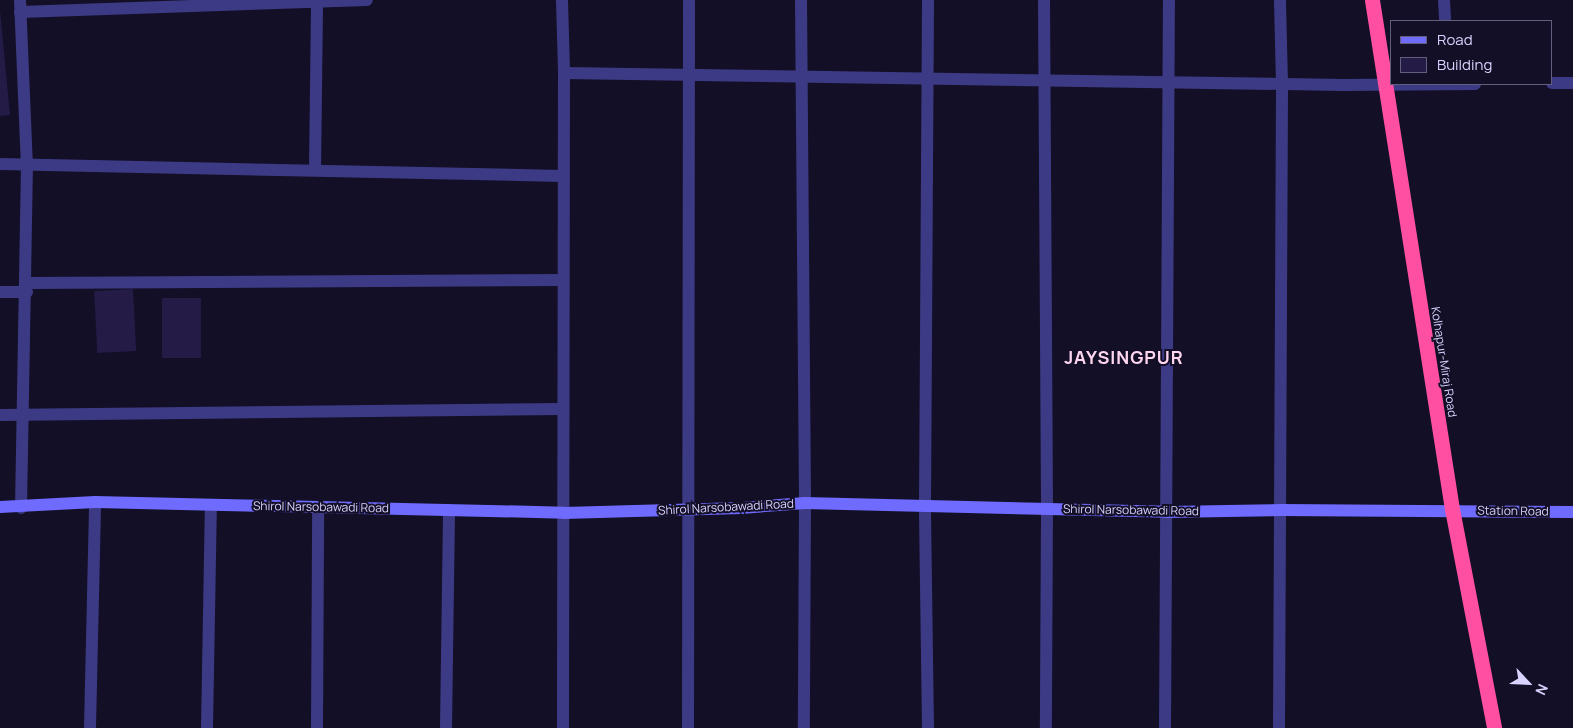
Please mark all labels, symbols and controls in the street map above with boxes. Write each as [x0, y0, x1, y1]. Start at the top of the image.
legend [1390, 20, 1553, 85]
text: Road [1437, 29, 1473, 50]
text: Building [1437, 54, 1492, 75]
street label: Kolhapur-Miraj Road [1428, 306, 1460, 418]
district label: JAYSINGPUR [1063, 346, 1185, 368]
street label: Shirol Narsobawadi Road [658, 496, 794, 518]
street label: Shirol Narsobawadi Road [253, 499, 389, 515]
street label: Shirol Narsobawadi Road [1063, 502, 1199, 518]
street label: Station Road [1477, 503, 1549, 519]
north arrow [1503, 658, 1553, 708]
text: N [1531, 681, 1553, 698]

